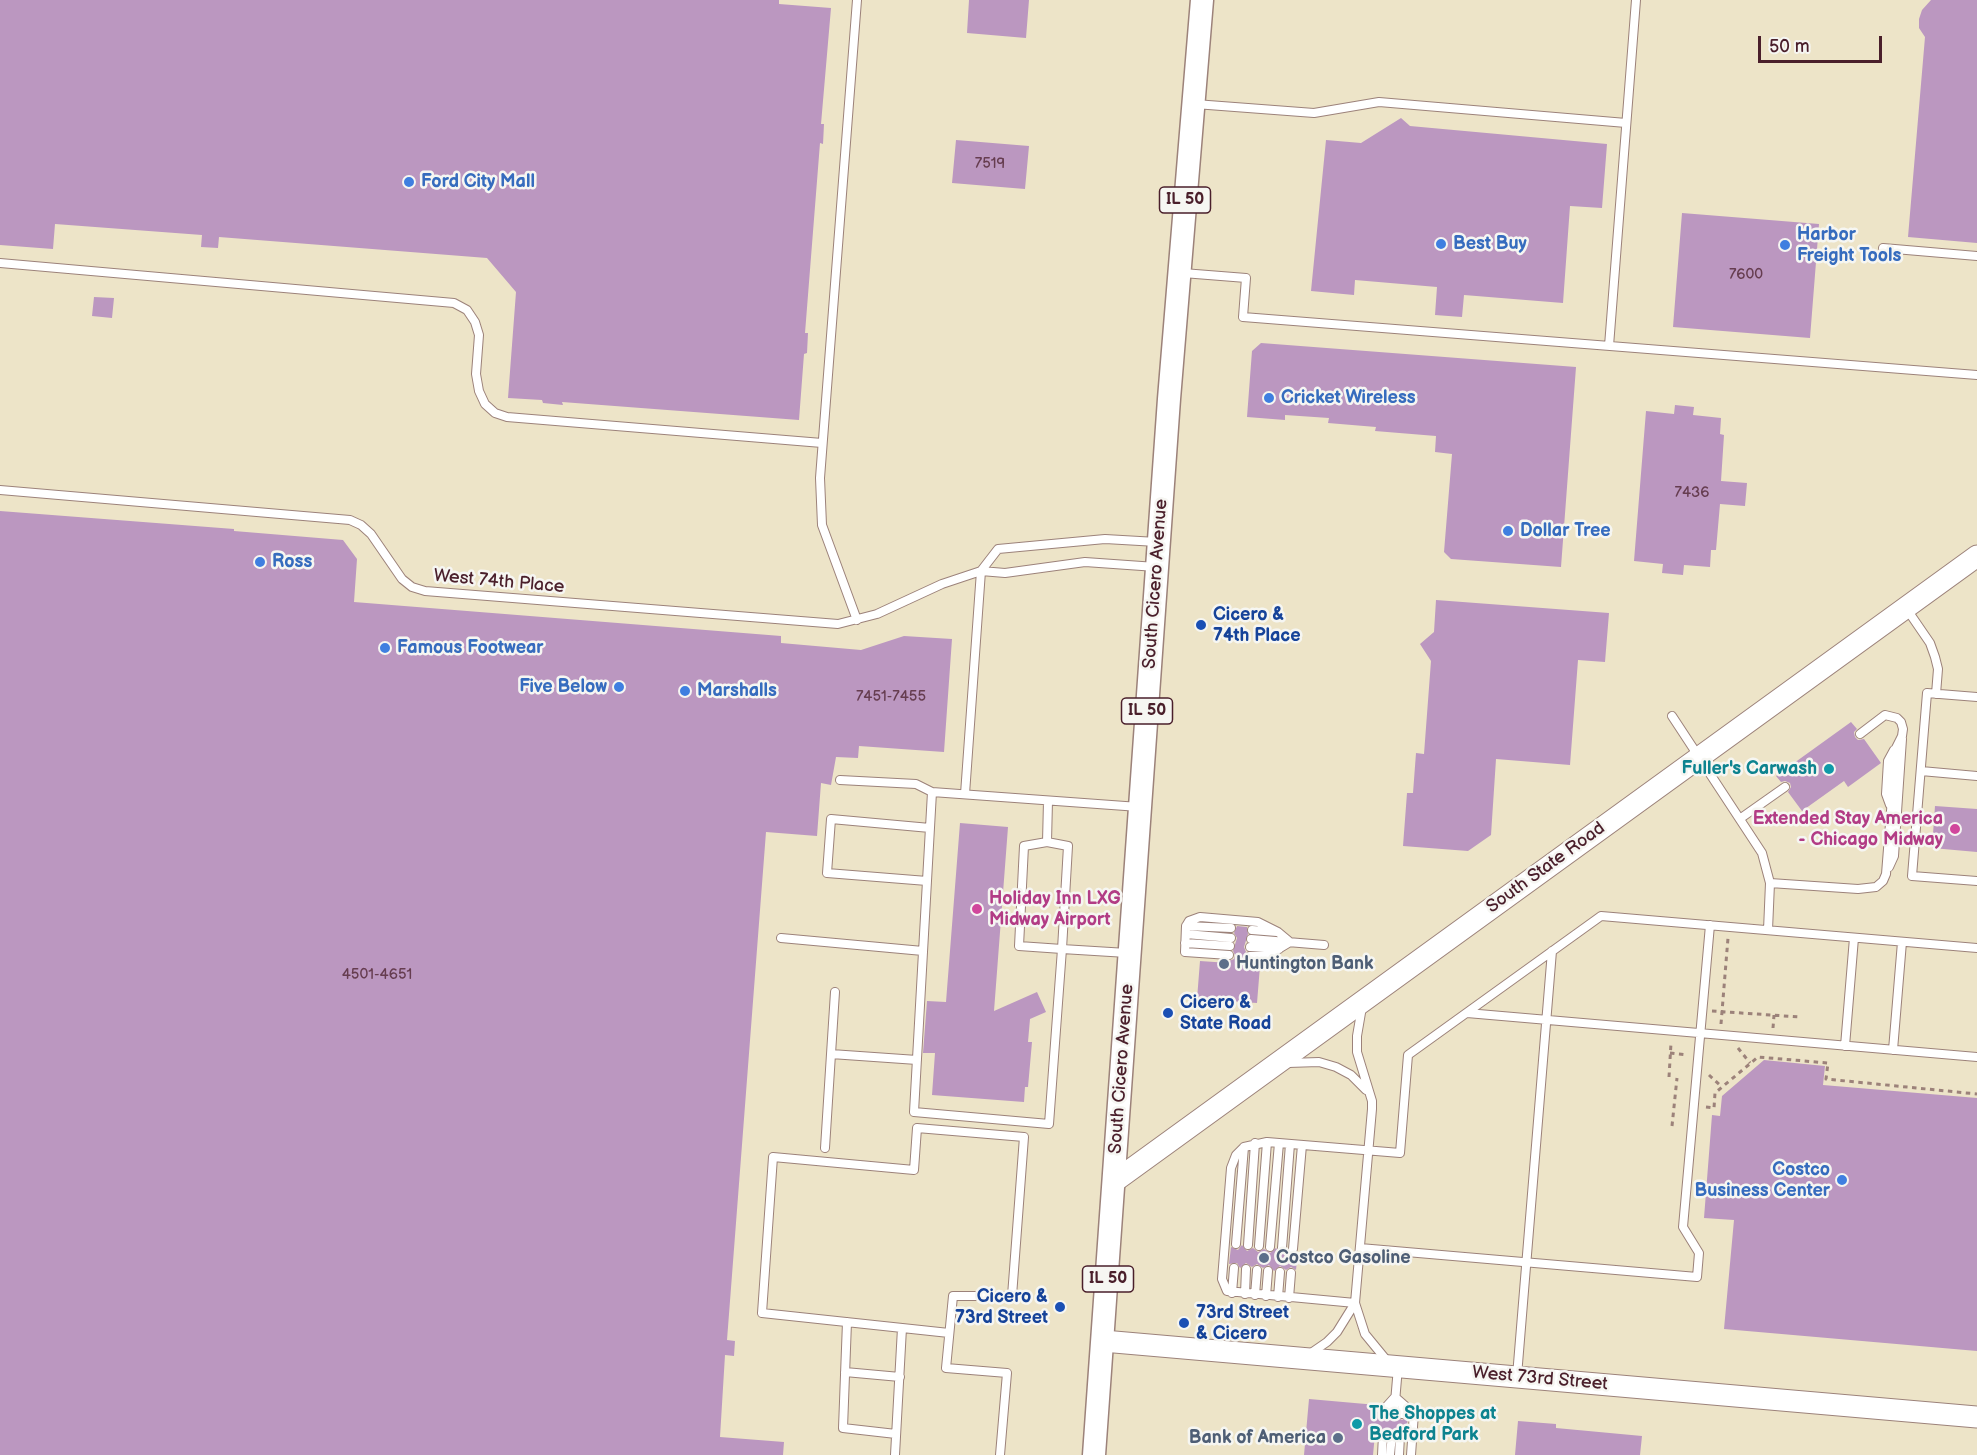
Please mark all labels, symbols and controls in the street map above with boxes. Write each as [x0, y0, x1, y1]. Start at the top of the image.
scale bar [1761, 24, 1886, 62]
text: 50 m [1769, 36, 1810, 57]
house number: 7519 [975, 155, 1005, 173]
place label: Ford City Mall [421, 171, 535, 193]
marker: Ford City Mall [402, 175, 416, 189]
road number: IL 50 [1160, 187, 1210, 213]
place label: Harbor Freight Tools [1797, 224, 1901, 266]
place label: Best Buy [1453, 233, 1527, 255]
marker: Best Buy [1434, 237, 1448, 251]
marker: Harbor Freight Tools [1778, 238, 1792, 252]
house number: 7600 [1729, 266, 1763, 284]
place label: Cricket Wireless [1281, 387, 1416, 409]
marker: Cricket Wireless [1262, 391, 1276, 405]
house number: 7436 [1675, 484, 1709, 502]
street label: South Cicero Avenue [1139, 498, 1173, 670]
place label: Dollar Tree [1520, 520, 1611, 542]
marker: Dollar Tree [1501, 524, 1515, 538]
place label: Ross [272, 551, 312, 573]
marker: Ross [253, 555, 267, 569]
street label: West 74th Place [433, 566, 565, 598]
place label: Cicero & 74th Place [1213, 604, 1301, 646]
marker: Cicero & 74th Place [1194, 618, 1208, 632]
place label: Famous Footwear [397, 637, 544, 659]
marker: Famous Footwear [378, 641, 392, 655]
place label: Five Below [519, 676, 607, 698]
marker: Five Below [612, 680, 626, 694]
place label: Marshalls [697, 680, 777, 702]
marker: Marshalls [678, 684, 692, 698]
house number: 7451-7455 [856, 688, 926, 706]
road number: IL 50 [1122, 698, 1172, 724]
place label: Fuller's Carwash [1681, 758, 1817, 780]
marker: Fuller's Carwash [1822, 762, 1836, 776]
place label: Extended Stay America - Chicago Midway [1753, 808, 1943, 850]
street label: South State Road [1482, 818, 1610, 918]
marker: Extended Stay America - Chicago Midway [1948, 822, 1962, 836]
place label: Holiday Inn LXG Midway Airport [989, 888, 1121, 930]
marker: Holiday Inn LXG Midway Airport [970, 902, 984, 916]
place label: Huntington Bank [1236, 953, 1374, 975]
marker: Huntington Bank [1217, 957, 1231, 971]
house number: 4501-4651 [342, 966, 412, 984]
street label: South Cicero Avenue [1105, 983, 1139, 1155]
place label: Cicero & State Road [1180, 992, 1271, 1034]
marker: Cicero & State Road [1161, 1006, 1175, 1020]
place label: Costco Business Center [1695, 1159, 1830, 1202]
marker: Costco Business Center [1835, 1173, 1849, 1187]
place label: Costco Gasoline [1276, 1247, 1411, 1269]
marker: Costco Gasoline [1257, 1251, 1271, 1265]
road number: IL 50 [1082, 1266, 1134, 1292]
place label: Cicero & 73rd Street [955, 1286, 1048, 1328]
marker: Cicero & 73rd Street [1053, 1300, 1067, 1314]
place label: 73rd Street & Cicero [1196, 1302, 1289, 1344]
marker: 73rd Street & Cicero [1177, 1316, 1191, 1330]
street label: West 73rd Street [1471, 1362, 1609, 1396]
place label: The Shoppes at Bedford Park [1369, 1403, 1496, 1446]
marker: The Shoppes at Bedford Park [1350, 1417, 1364, 1431]
place label: Bank of America [1189, 1427, 1326, 1449]
marker: Bank of America [1331, 1431, 1345, 1445]

